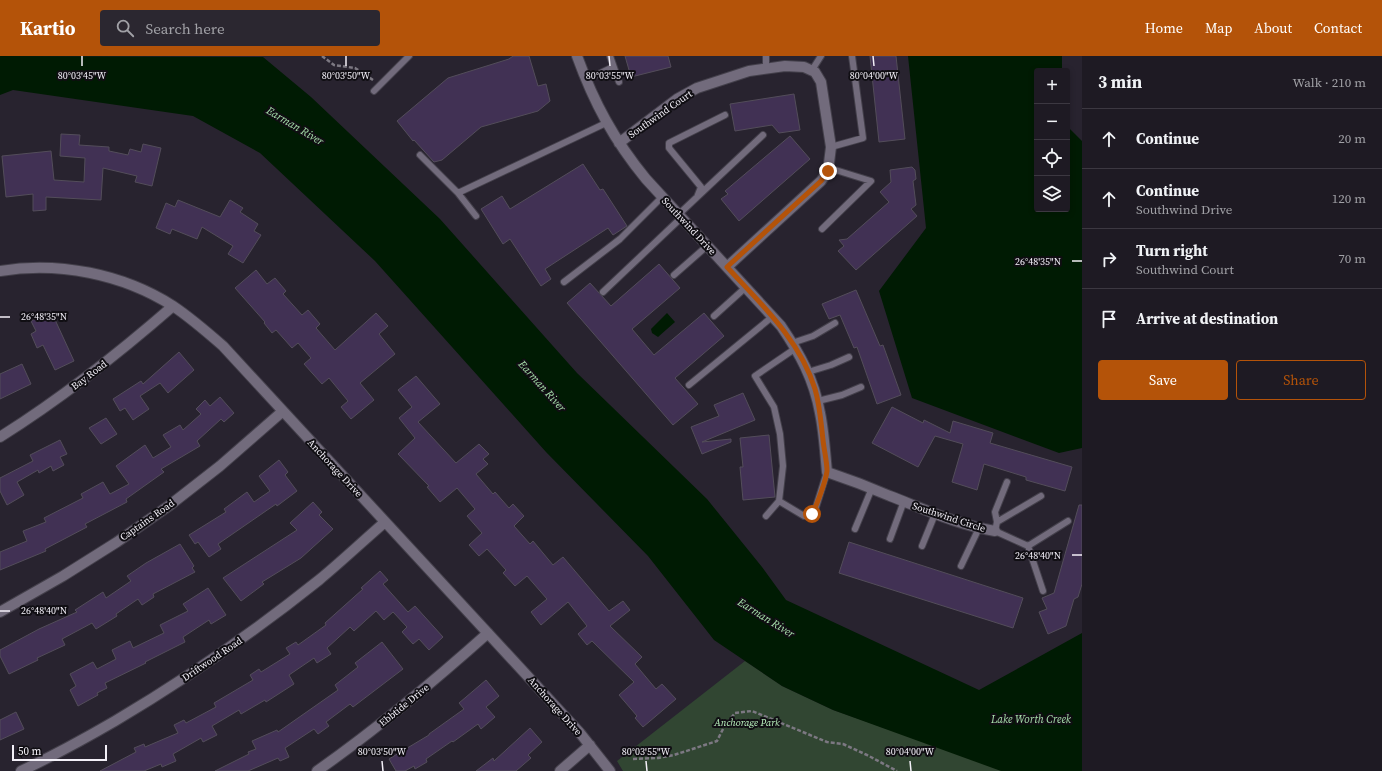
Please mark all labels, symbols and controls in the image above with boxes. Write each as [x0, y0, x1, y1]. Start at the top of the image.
search box [100, 10, 380, 46]
text: Kartio [20, 15, 76, 41]
icon: search [114, 17, 136, 39]
text: Search here [146, 18, 225, 39]
text: Home [1145, 18, 1183, 38]
text: Map [1205, 18, 1232, 38]
text: About [1254, 18, 1292, 38]
text: Contact [1314, 18, 1362, 38]
map controls [1034, 68, 1070, 212]
button: + [1034, 68, 1070, 104]
text: 80°03'45"W [58, 69, 107, 82]
text: 80°03'50"W [322, 69, 371, 82]
text: 80°03'55"W [586, 69, 635, 82]
text: 80°04'00"W [850, 69, 899, 82]
text: 3 min [1098, 70, 1142, 94]
text: Walk · 210 m [1293, 74, 1366, 91]
street label: Southwind Court [625, 87, 695, 141]
water label: Earman River [263, 102, 327, 149]
button: − [1034, 104, 1070, 140]
icon: ahead [1098, 128, 1120, 150]
text: Continue [1136, 128, 1199, 149]
text: 20 m [1338, 130, 1366, 147]
button: locate [1034, 140, 1070, 176]
route end [819, 162, 837, 180]
button: layers [1034, 176, 1070, 212]
text: Continue [1136, 180, 1199, 201]
icon: ahead [1098, 188, 1120, 210]
text: 120 m [1332, 190, 1366, 207]
street label: Southwind Drive [659, 194, 719, 258]
text: Southwind Drive [1136, 201, 1232, 218]
text: Turn right [1136, 240, 1208, 261]
icon: right [1098, 248, 1120, 270]
text: 70 m [1338, 250, 1366, 267]
text: 26°48'35"N [1015, 255, 1061, 268]
text: Southwind Court [1136, 261, 1234, 278]
icon: arrive [1098, 308, 1120, 330]
text: Arrive at destination [1136, 308, 1278, 329]
text: 26°48'35"N [21, 310, 67, 323]
water label: Earman River [514, 356, 570, 415]
street label: Bay Road [69, 357, 110, 393]
button: Save [1098, 360, 1228, 400]
button: Share [1236, 360, 1366, 400]
street label: Anchorage Drive [305, 436, 365, 500]
street label: Captains Road [117, 496, 177, 544]
street label: Southwind Circle [911, 499, 987, 535]
route start [803, 505, 821, 523]
text: 26°48'40"N [1015, 549, 1061, 562]
water label: Earman River [734, 594, 798, 642]
text: 26°48'40"N [21, 604, 67, 617]
street label: Driftwood Road [179, 634, 245, 684]
street label: Anchorage Drive [525, 674, 585, 738]
street label: Ebbtide Drive [376, 681, 432, 729]
water label: Lake Worth Creek [990, 712, 1072, 727]
park label: Anchorage Park [713, 716, 780, 729]
scale bar [12, 743, 107, 762]
text: 50 m [18, 744, 41, 759]
text: 80°03'50"W [358, 745, 407, 758]
text: 80°03'55"W [622, 745, 671, 758]
text: 80°04'00"W [886, 745, 935, 758]

